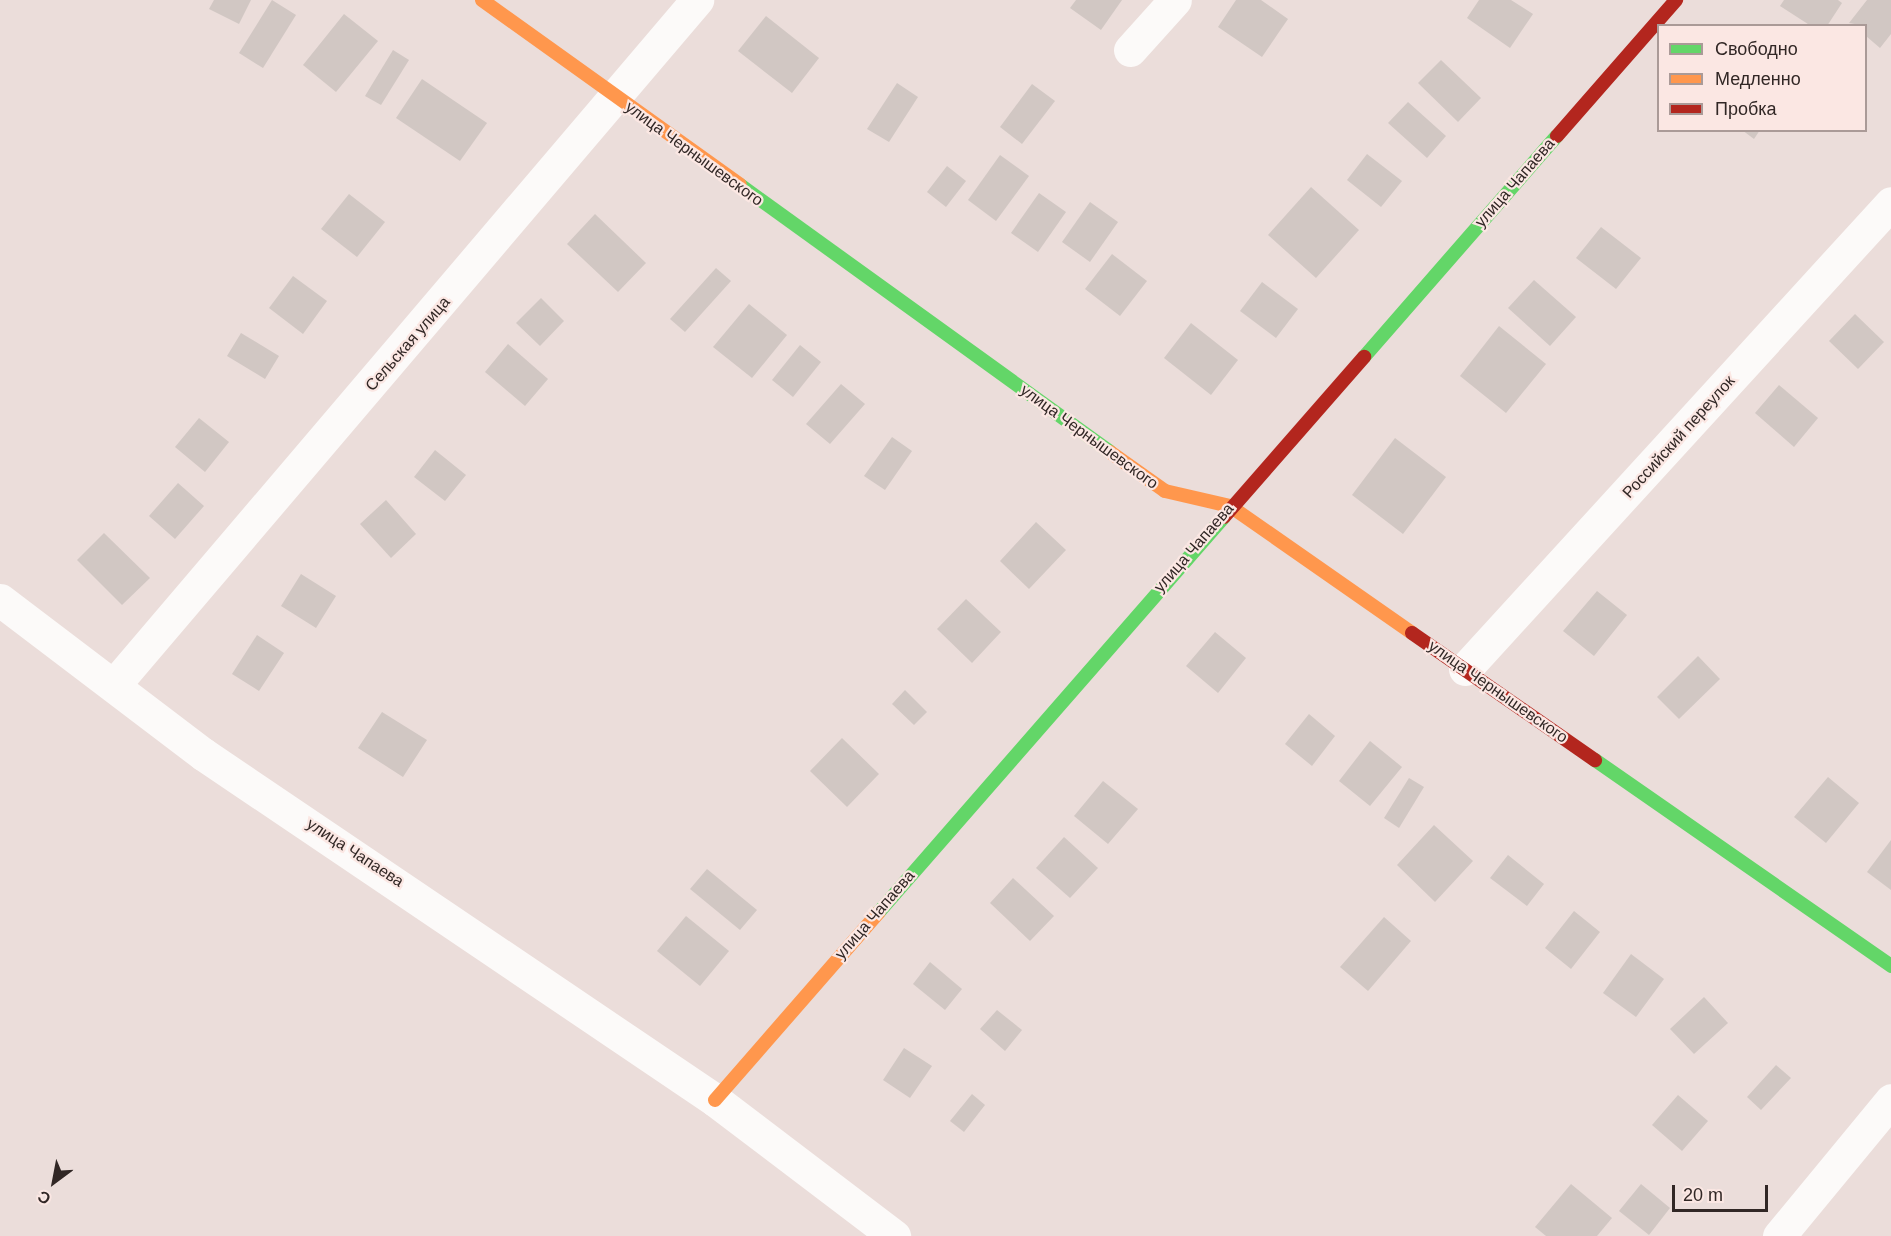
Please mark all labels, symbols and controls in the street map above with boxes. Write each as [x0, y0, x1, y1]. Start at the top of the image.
legend [1657, 24, 1867, 132]
text: Свободно [1715, 39, 1798, 59]
text: Медленно [1715, 69, 1801, 89]
street label: улица Чернышевского [621, 98, 767, 210]
text: Пробка [1715, 99, 1777, 119]
street label: улица Чапаева [1471, 135, 1559, 231]
street label: Сельская улица [362, 293, 454, 395]
street label: Российский переулок [1619, 372, 1739, 502]
street label: улица Чернышевского [1016, 381, 1162, 493]
street label: улица Чапаева [1150, 500, 1238, 596]
street label: улица Чернышевского [1425, 637, 1571, 747]
street label: улица Чапаева [303, 815, 407, 891]
street label: улица Чапаева [831, 867, 919, 963]
north arrow [24, 1152, 84, 1212]
scale bar [1675, 1173, 1771, 1211]
text: 20 m [1683, 1185, 1723, 1205]
text: С [35, 1187, 54, 1208]

